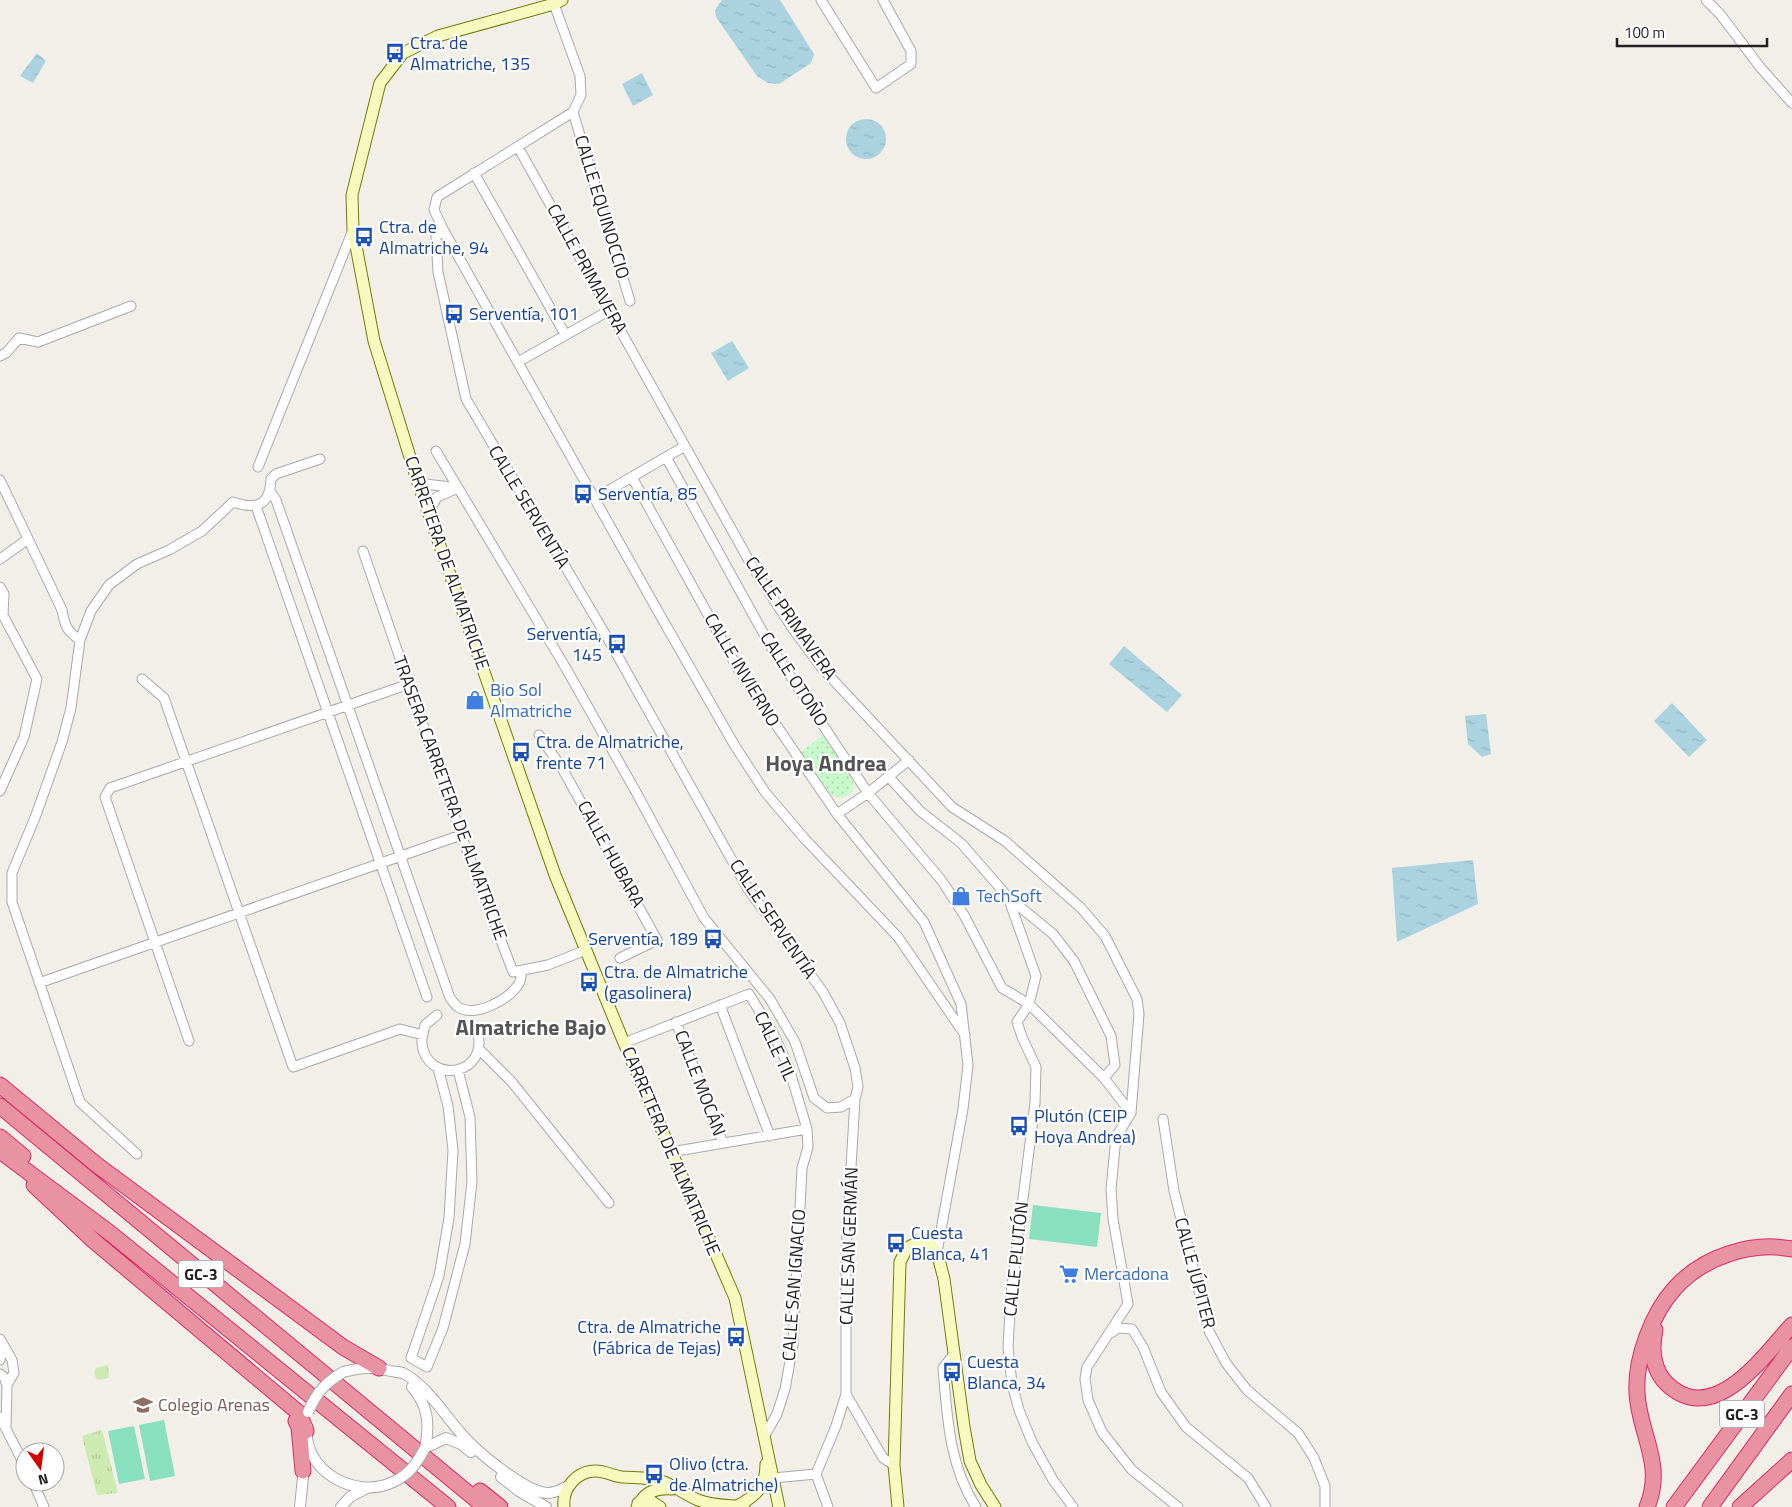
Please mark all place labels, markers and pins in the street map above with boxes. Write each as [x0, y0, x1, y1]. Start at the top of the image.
place label: Ctra. de Almatriche, 135 [410, 29, 530, 77]
bus stop icon: Ctra. de Almatriche, 135 [384, 42, 406, 64]
place label: Ctra. de Almatriche, 94 [379, 213, 489, 261]
bus stop icon: Ctra. de Almatriche, 94 [353, 226, 375, 248]
place label: Serventía, 101 [469, 300, 579, 327]
bus stop icon: Serventía, 101 [443, 303, 465, 325]
place label: Serventía, 85 [598, 480, 698, 507]
bus stop icon: Serventía, 85 [572, 483, 594, 505]
place label: Serventía, 145 [526, 620, 602, 668]
bus stop icon: Serventía, 145 [606, 633, 628, 655]
place label: Bio Sol Almatriche [490, 676, 572, 724]
shop icon: Bio Sol Almatriche [464, 689, 486, 711]
place label: Ctra. de Almatriche, frente 71 [536, 728, 684, 776]
bus stop icon: Ctra. de Almatriche, frente 71 [510, 741, 532, 763]
place label: TechSoft [976, 882, 1043, 909]
shop icon: TechSoft [950, 885, 972, 907]
place label: Serventía, 189 [588, 925, 698, 952]
bus stop icon: Serventía, 189 [702, 928, 724, 950]
place label: Ctra. de Almatriche (gasolinera) [604, 958, 748, 1006]
bus stop icon: Ctra. de Almatriche (gasolinera) [578, 971, 600, 993]
place label: Plutón (CEIP Hoya Andrea) [1034, 1102, 1136, 1150]
bus stop icon: Plutón (CEIP Hoya Andrea) [1008, 1115, 1030, 1137]
place label: Cuesta Blanca, 41 [911, 1219, 990, 1267]
bus stop icon: Cuesta Blanca, 41 [885, 1232, 907, 1254]
place label: Mercadona [1084, 1260, 1169, 1287]
supermarket icon: Mercadona [1058, 1263, 1080, 1285]
place label: Ctra. de Almatriche (Fábrica de Tejas) [577, 1313, 721, 1361]
bus stop icon: Ctra. de Almatriche (Fábrica de Tejas) [725, 1326, 747, 1348]
place label: Cuesta Blanca, 34 [967, 1348, 1046, 1396]
bus stop icon: Cuesta Blanca, 34 [941, 1361, 963, 1383]
place label: Colegio Arenas [158, 1391, 270, 1418]
school or university icon: Colegio Arenas [132, 1394, 154, 1416]
place label: Olivo (ctra. de Almatriche) [669, 1450, 778, 1498]
bus stop icon: Olivo (ctra. de Almatriche) [643, 1463, 665, 1485]

